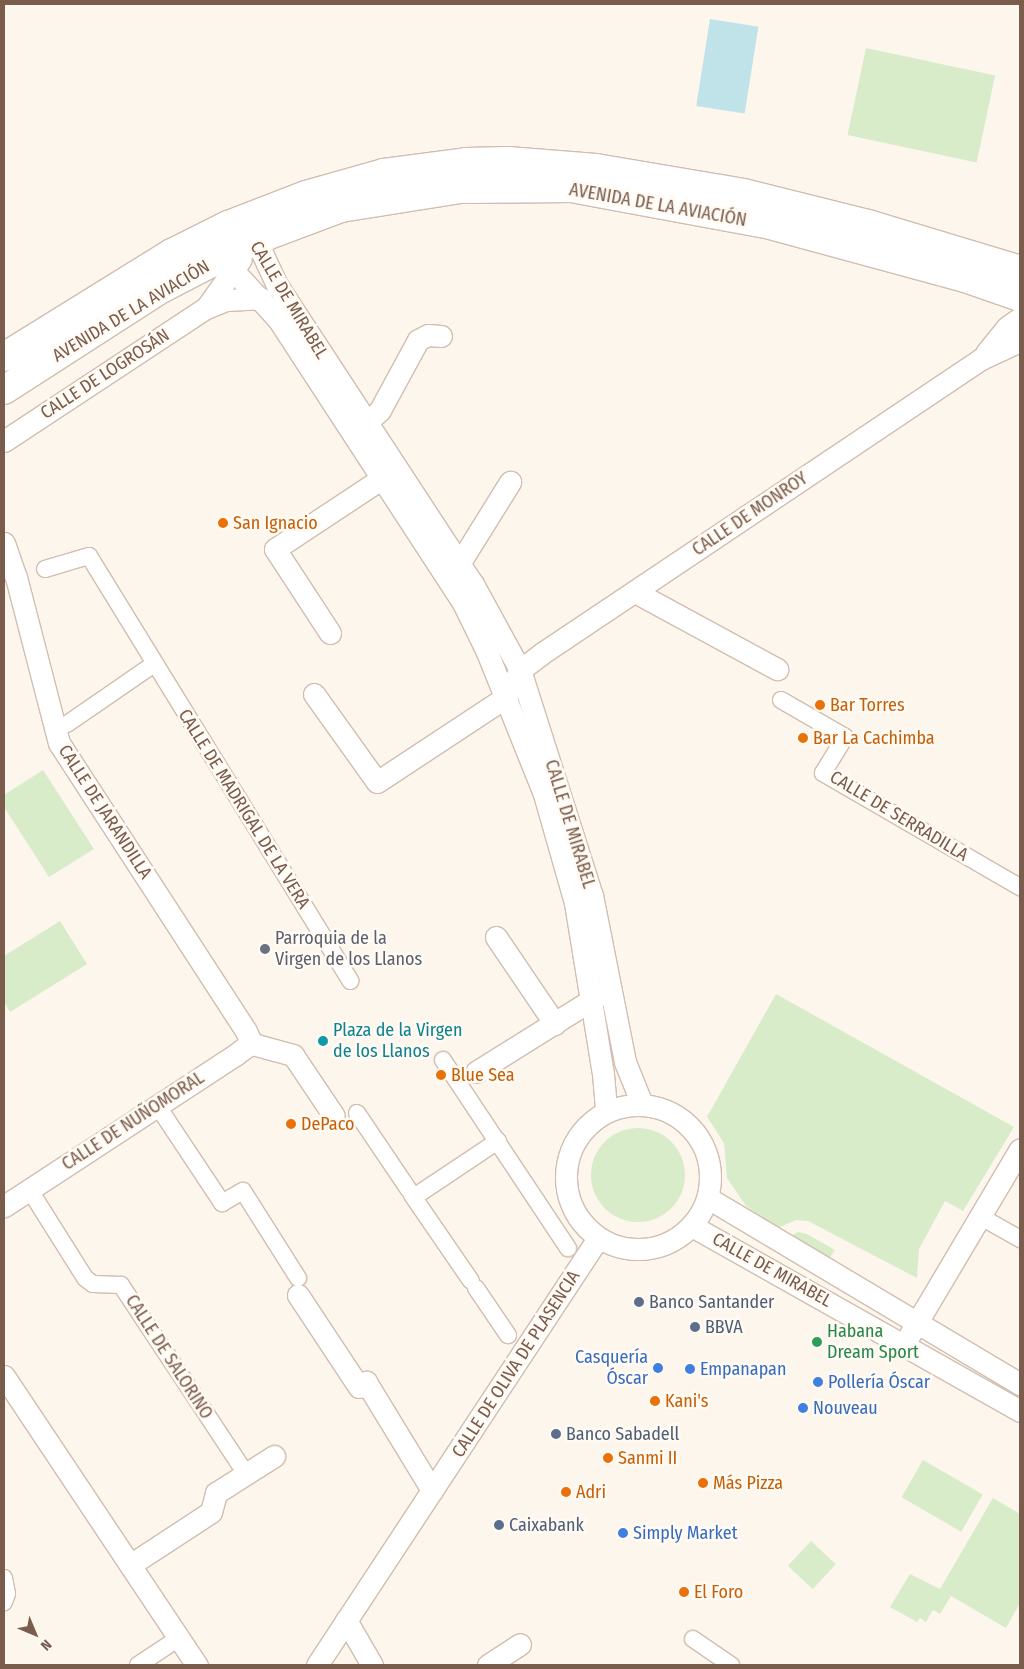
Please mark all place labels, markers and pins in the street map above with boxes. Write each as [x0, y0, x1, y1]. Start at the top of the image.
place label: San Ignacio [233, 512, 318, 534]
marker: San Ignacio [217, 517, 229, 529]
place label: Bar Torres [830, 694, 905, 716]
marker: Bar Torres [814, 699, 826, 711]
place label: Bar La Cachimba [813, 727, 935, 749]
marker: Bar La Cachimba [797, 732, 809, 744]
place label: Parroquia de la Virgen de los Llanos [275, 928, 422, 971]
marker: Parroquia de la Virgen de los Llanos [259, 943, 271, 955]
place label: Plaza de la Virgen de los Llanos [333, 1020, 462, 1062]
marker: Plaza de la Virgen de los Llanos [317, 1035, 329, 1047]
place label: Blue Sea [451, 1064, 515, 1086]
marker: Blue Sea [435, 1069, 447, 1081]
place label: DePaco [301, 1113, 354, 1135]
marker: DePaco [285, 1118, 297, 1130]
place label: Banco Santander [649, 1291, 774, 1313]
marker: Banco Santander [633, 1296, 645, 1308]
place label: BBVA [705, 1316, 743, 1338]
marker: BBVA [689, 1321, 701, 1333]
place label: Habana Dream Sport [827, 1321, 919, 1364]
marker: Habana Dream Sport [811, 1336, 823, 1348]
place label: Casquería Óscar [575, 1347, 648, 1390]
place label: Empanapan [700, 1358, 786, 1380]
marker: Casquería Óscar [652, 1362, 664, 1374]
marker: Empanapan [684, 1363, 696, 1375]
place label: Pollería Óscar [828, 1371, 930, 1393]
marker: Pollería Óscar [812, 1376, 824, 1388]
place label: Kani's [665, 1390, 708, 1412]
marker: Kani's [649, 1395, 661, 1407]
place label: Nouveau [813, 1397, 878, 1419]
marker: Nouveau [797, 1402, 809, 1414]
place label: Banco Sabadell [566, 1423, 679, 1445]
marker: Banco Sabadell [550, 1428, 562, 1440]
place label: Sanmi II [618, 1447, 677, 1469]
marker: Sanmi II [602, 1452, 614, 1464]
place label: Más Pizza [713, 1472, 783, 1494]
marker: Más Pizza [697, 1477, 709, 1489]
place label: Adri [576, 1481, 606, 1503]
marker: Adri [560, 1486, 572, 1498]
place label: Caixabank [509, 1514, 584, 1536]
marker: Caixabank [493, 1519, 505, 1531]
place label: Simply Market [633, 1522, 738, 1544]
marker: Simply Market [617, 1527, 629, 1539]
place label: El Foro [694, 1581, 743, 1603]
marker: El Foro [678, 1586, 690, 1598]

